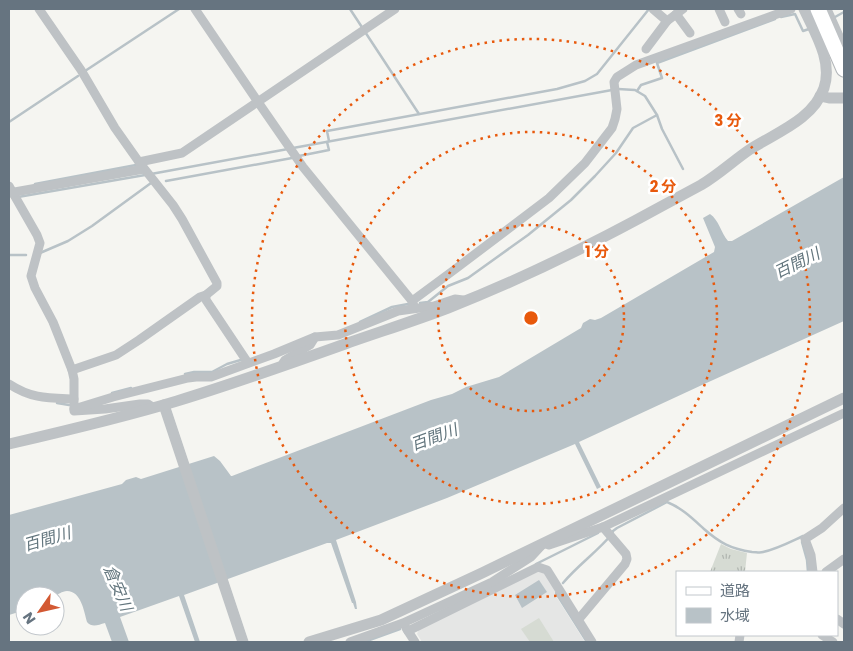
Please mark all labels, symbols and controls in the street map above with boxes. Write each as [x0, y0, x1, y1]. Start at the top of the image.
text: 3 分 [714, 110, 742, 131]
text: 2 分 [650, 176, 676, 197]
text: 1 分 [585, 241, 609, 262]
water label: 百間川 [770, 241, 825, 284]
centre of rings [522, 309, 540, 327]
water label: 百間川 [408, 417, 462, 456]
water label: 百間川 [21, 521, 75, 557]
water label: 倉安川 [98, 561, 139, 616]
legend [676, 571, 838, 636]
text: 道路 [720, 580, 750, 601]
north arrow [15, 586, 65, 636]
text: 水域 [720, 605, 750, 626]
text: N [18, 608, 40, 628]

